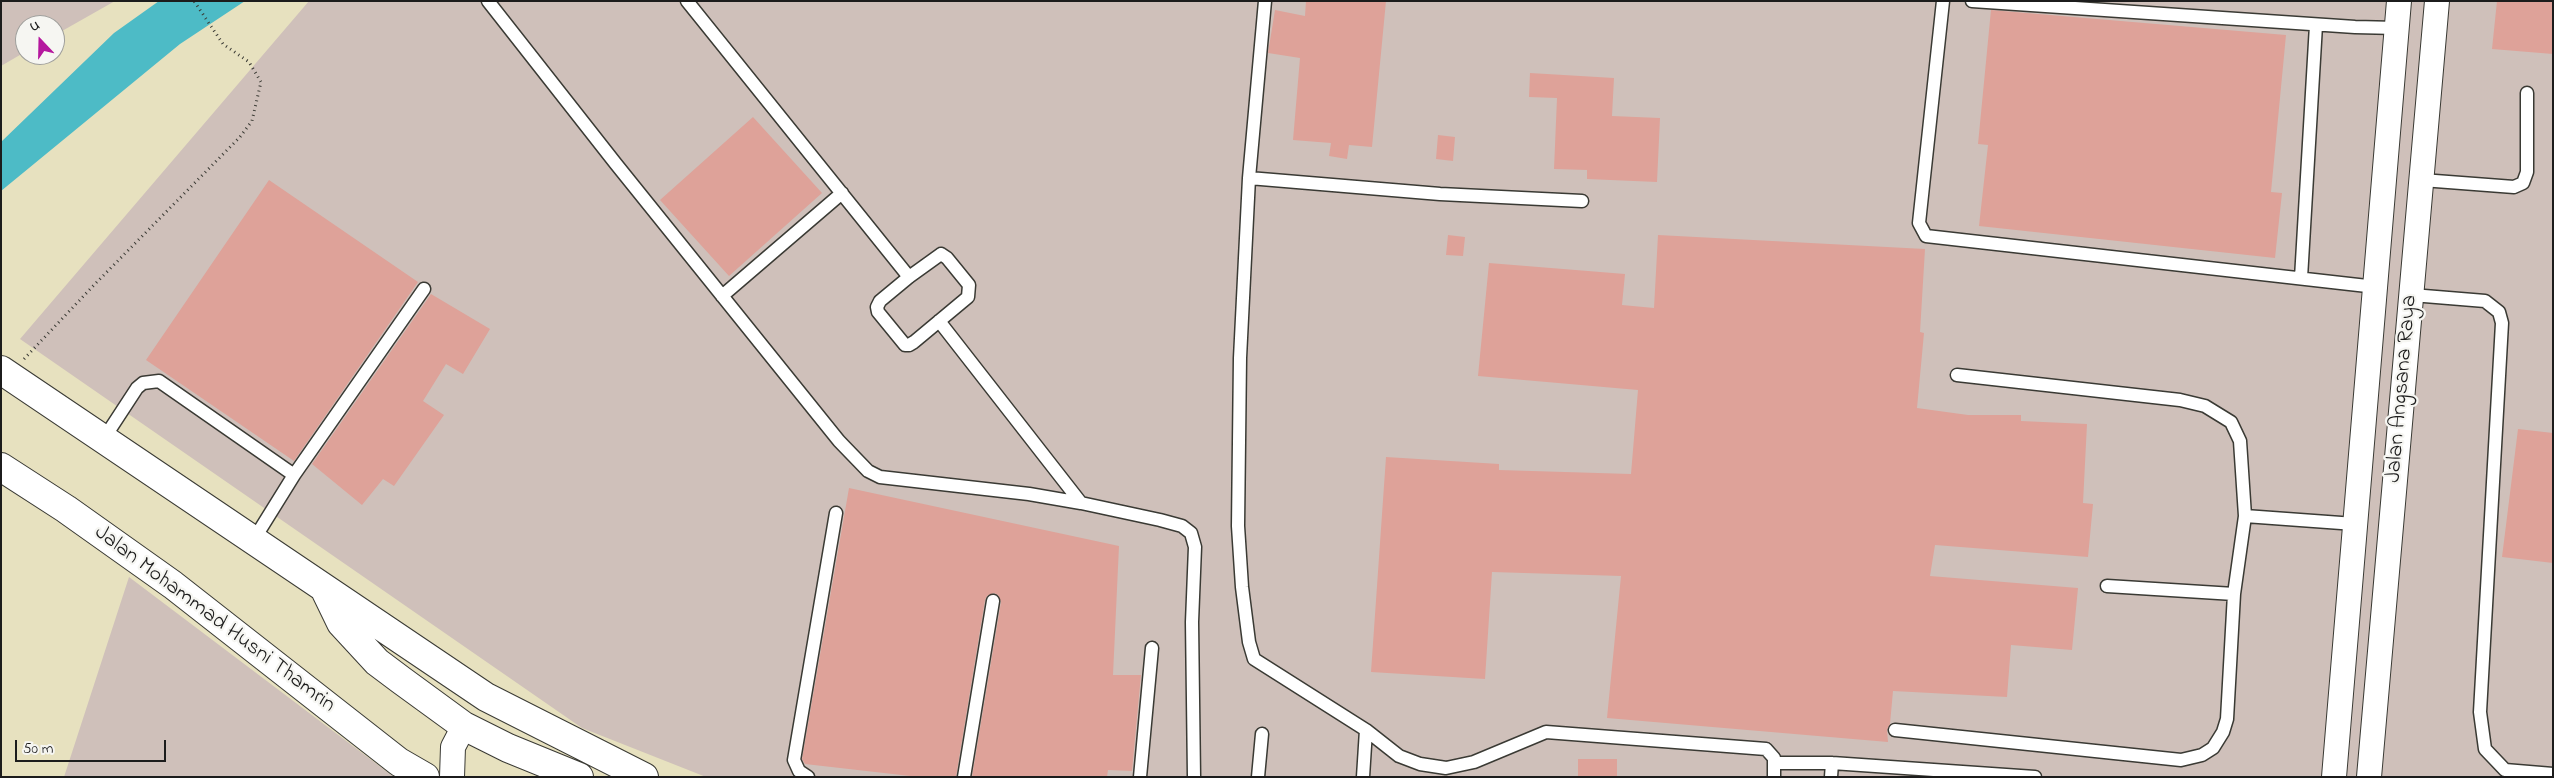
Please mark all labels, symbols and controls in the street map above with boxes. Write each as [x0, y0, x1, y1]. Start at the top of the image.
north arrow [15, 15, 65, 65]
text: U [27, 15, 43, 38]
street label: Jalan Angsana Raya [2382, 294, 2424, 484]
street label: Jalan Mohammad Husni Thamrin [88, 521, 340, 719]
scale bar [18, 730, 169, 762]
text: 50 m [23, 738, 53, 760]

